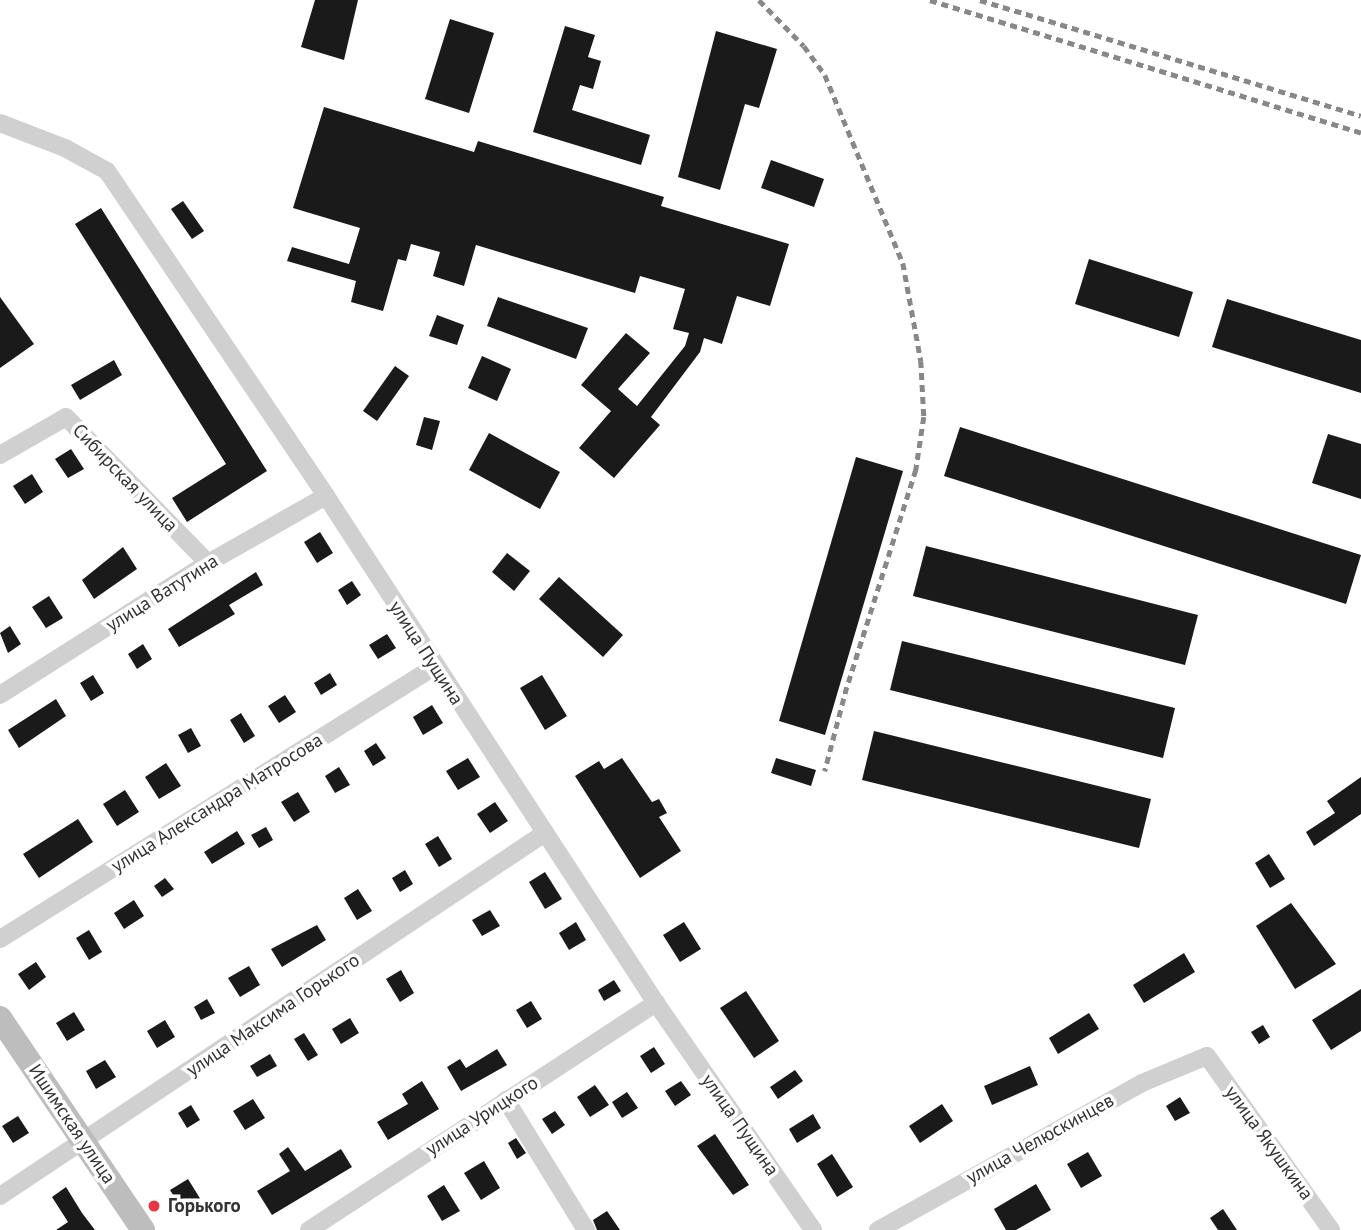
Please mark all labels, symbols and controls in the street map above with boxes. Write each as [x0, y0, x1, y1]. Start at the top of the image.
street label: Сибирская улица [68, 419, 182, 537]
street label: улица Ватутина [102, 549, 222, 637]
street label: улица Пущина [384, 597, 468, 709]
street label: улица Александра Матросова [107, 728, 327, 878]
street label: улица Максима Горького [182, 949, 364, 1081]
street label: Ишимская улица [24, 1060, 120, 1188]
street label: улица Пущина [696, 1070, 784, 1180]
street label: улица Урицкого [421, 1071, 543, 1161]
street label: улица Якушкина [1220, 1082, 1318, 1204]
street label: улица Челюскинцев [962, 1089, 1118, 1189]
place label: Горького [168, 1195, 241, 1217]
marker: Горького [146, 1198, 162, 1214]

